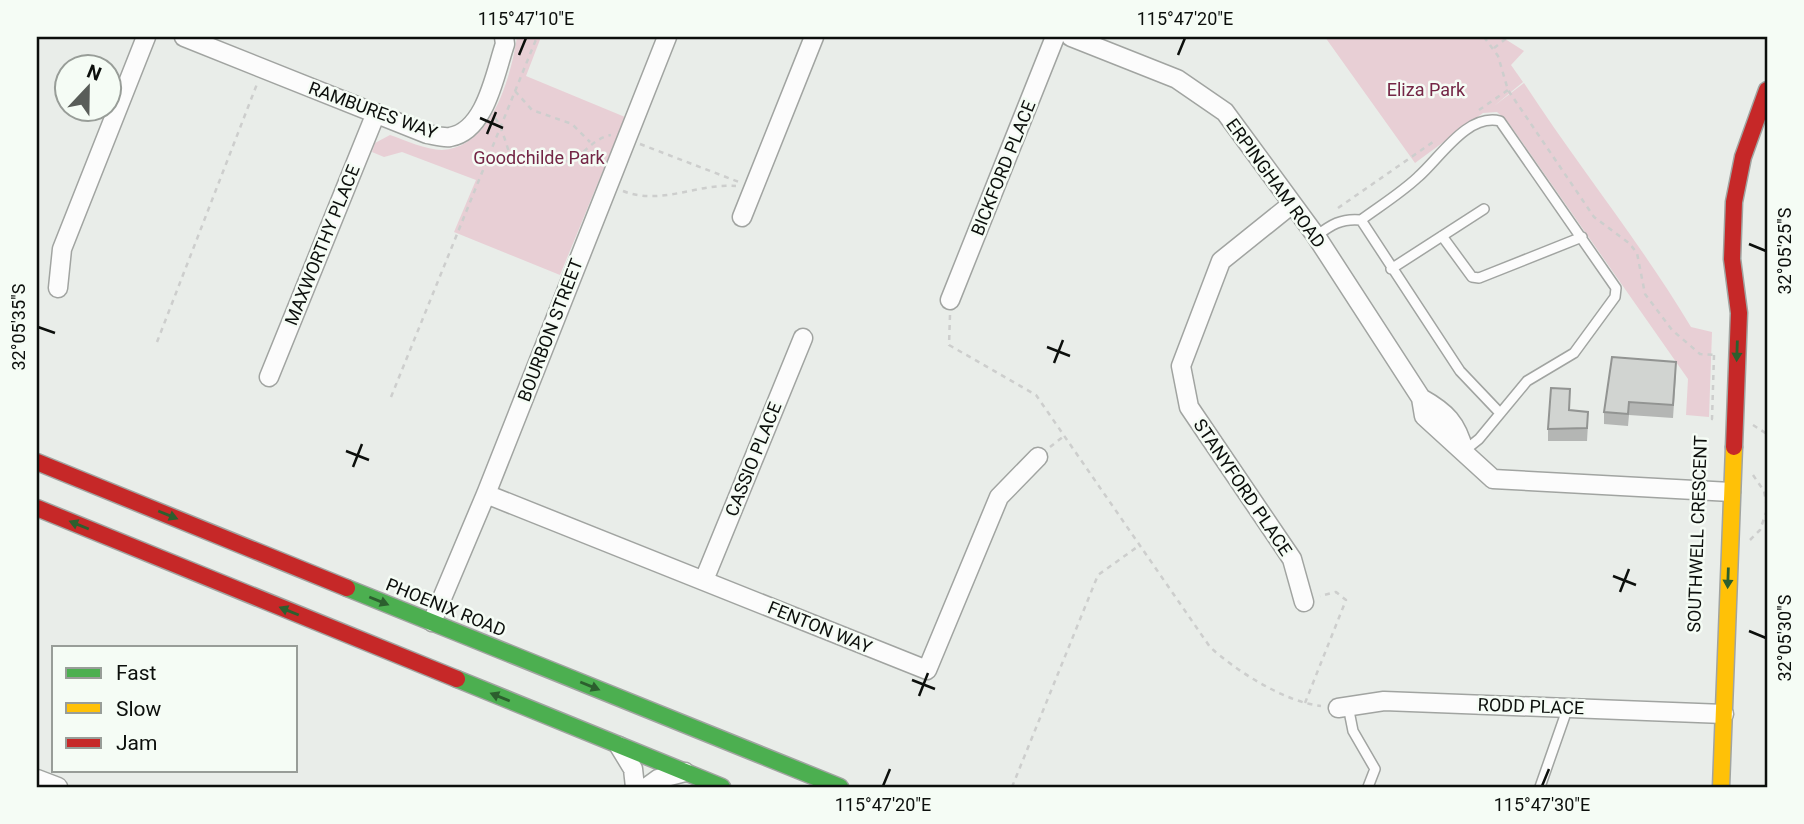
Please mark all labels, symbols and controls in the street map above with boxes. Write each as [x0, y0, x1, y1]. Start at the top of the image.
text: 115°47'10"E [478, 8, 574, 29]
text: 115°47'20"E [1137, 8, 1233, 29]
north arrow [52, 52, 122, 122]
text: N [84, 60, 105, 86]
street label: RAMBURES WAY [306, 77, 440, 143]
park label: Eliza Park [1387, 79, 1466, 100]
street label: BICKFORD PLACE [966, 97, 1040, 239]
street label: ERPINGHAM ROAD [1222, 114, 1330, 252]
park label: Goodchilde Park [473, 147, 606, 168]
street label: MAXWORTHY PLACE [280, 162, 364, 328]
text: 32°05'25"S [1774, 207, 1795, 295]
street label: BOURBON STREET [513, 255, 587, 404]
text: 32°05'35"S [8, 283, 29, 371]
one-way arrow [1732, 340, 1743, 362]
street label: CASSIO PLACE [721, 399, 785, 519]
street label: STANYFORD PLACE [1189, 415, 1297, 559]
street label: SOUTHWELL CRESCENT [1683, 435, 1711, 633]
one-way arrow [158, 510, 179, 521]
one-way arrow [68, 520, 89, 531]
one-way arrow [1723, 567, 1734, 589]
street label: PHOENIX ROAD [383, 573, 509, 641]
text: 32°05'30"S [1774, 594, 1795, 682]
one-way arrow [368, 595, 389, 606]
street label: FENTON WAY [765, 597, 875, 657]
one-way arrow [279, 606, 300, 617]
legend [52, 646, 298, 772]
text: Fast [116, 661, 157, 685]
one-way arrow [579, 681, 600, 692]
one-way arrow [490, 691, 511, 702]
street label: RODD PLACE [1477, 694, 1585, 718]
text: Slow [116, 697, 162, 721]
text: Jam [116, 731, 157, 755]
text: 115°47'20"E [835, 794, 931, 815]
text: 115°47'30"E [1494, 794, 1590, 815]

